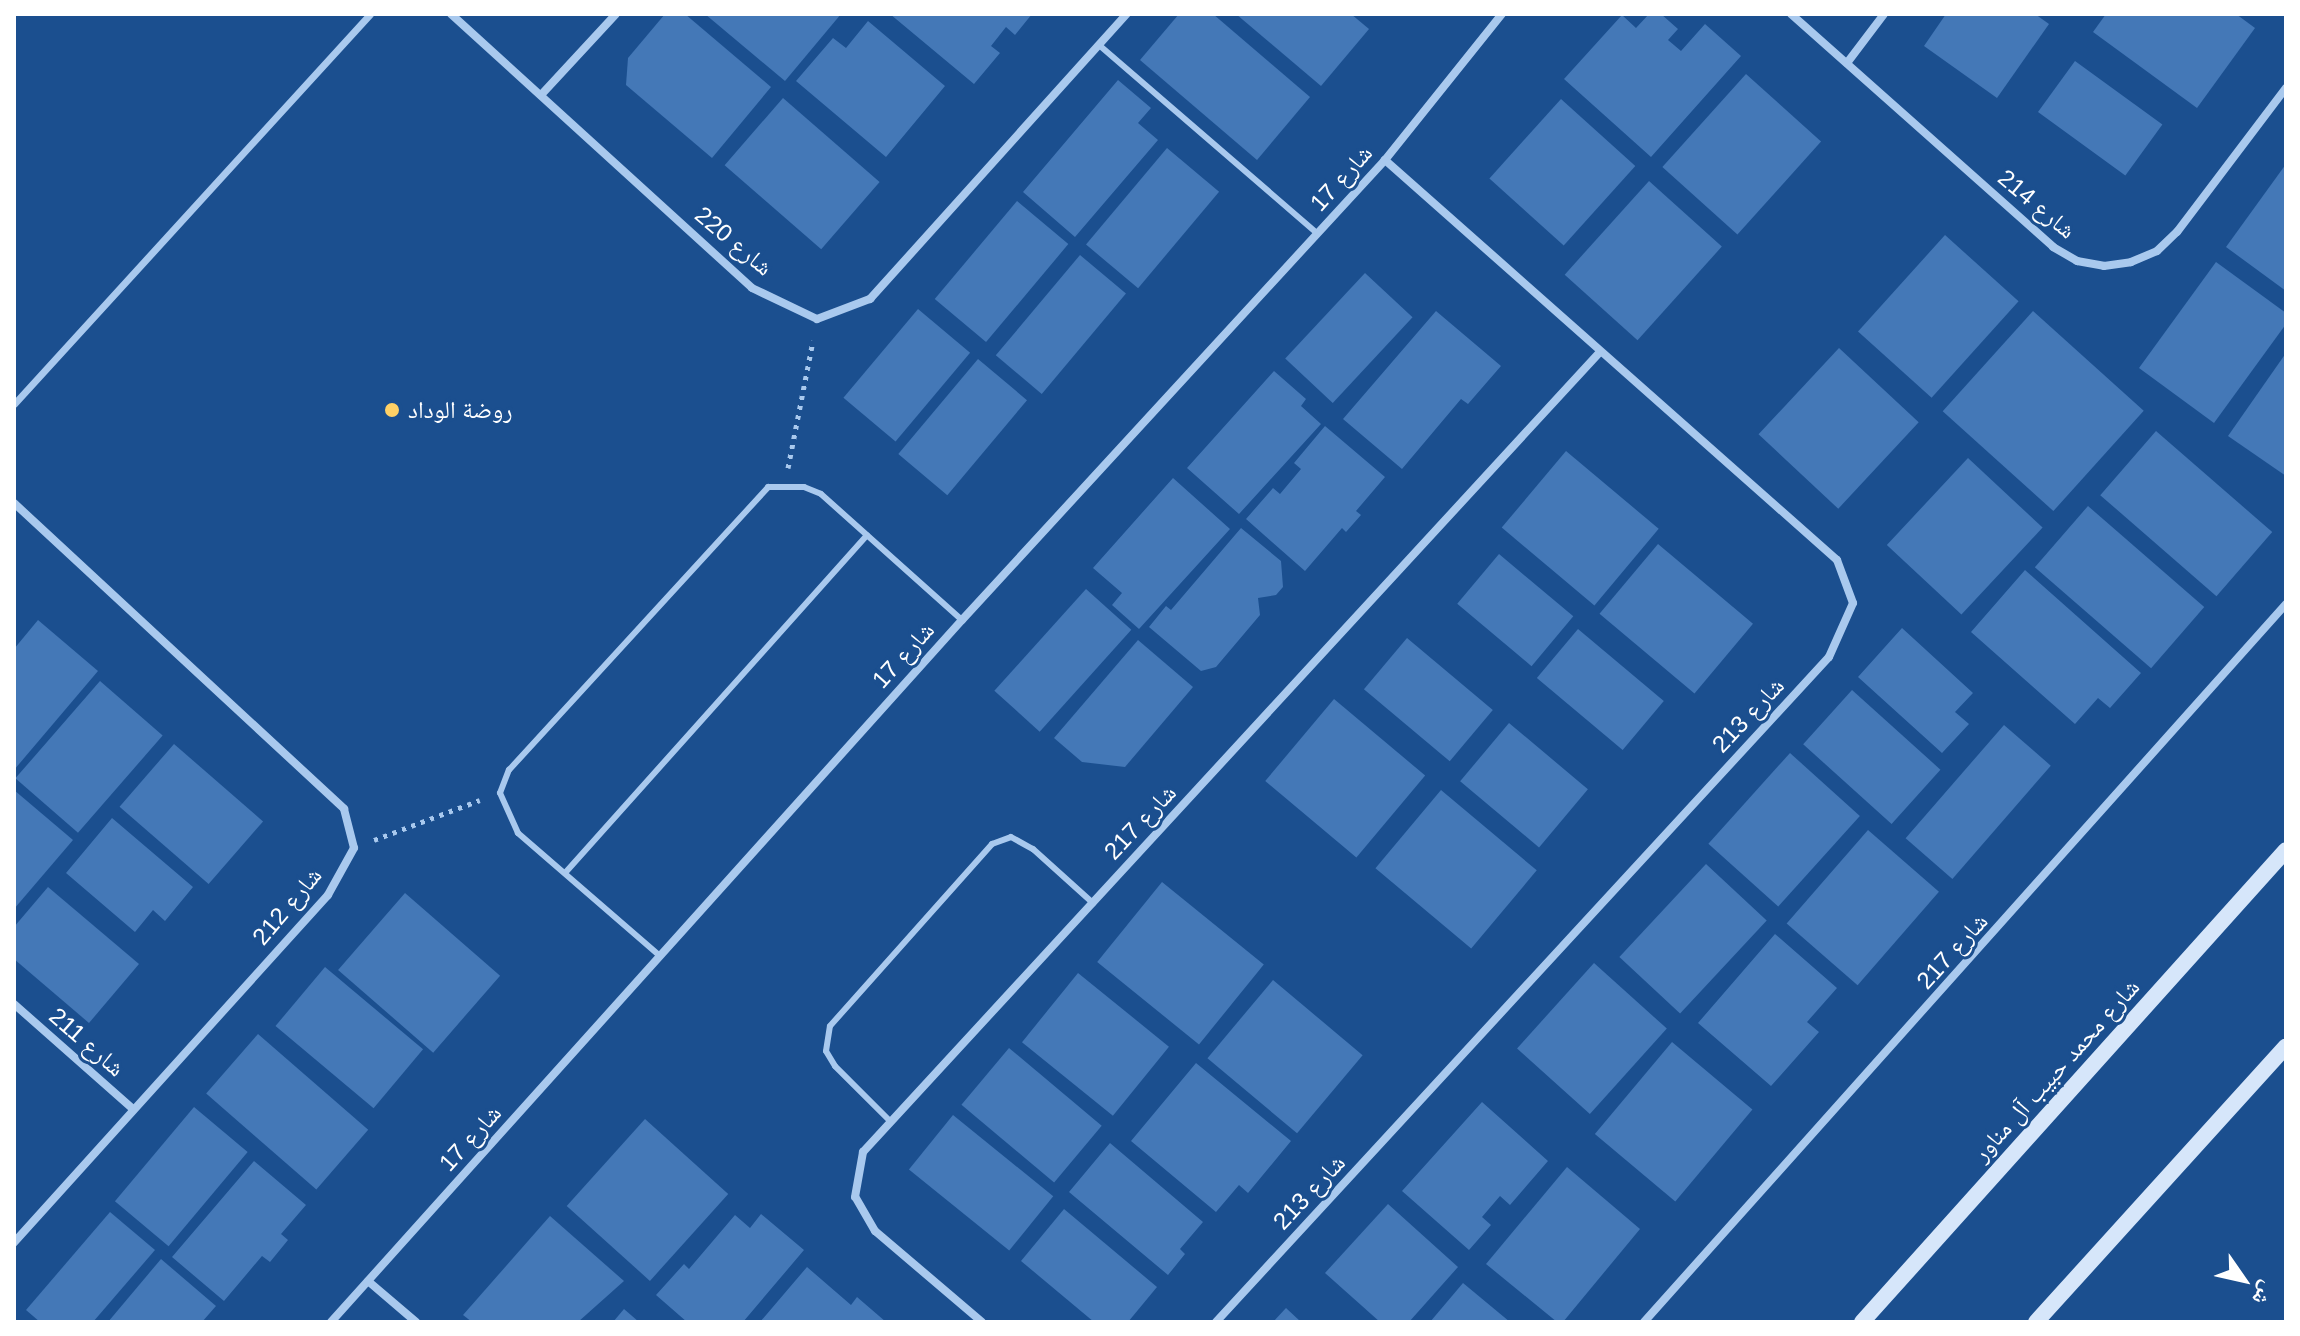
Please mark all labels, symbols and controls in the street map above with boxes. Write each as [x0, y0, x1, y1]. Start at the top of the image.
street label: شارع 17 [1304, 139, 1378, 217]
street label: شارع 214 [1992, 163, 2082, 245]
street label: شارع 220 [689, 200, 779, 282]
place label: روضة الوداد [408, 396, 512, 424]
marker: روضة الوداد [383, 401, 401, 419]
street label: شارع 17 [866, 616, 940, 694]
street label: شارع 213 [1706, 671, 1790, 759]
street label: شارع 217 [1098, 778, 1182, 866]
street label: شارع 212 [246, 861, 328, 951]
street label: شارع 217 [1910, 907, 1994, 995]
street label: شارع محمد حبيب آل مناور [1966, 973, 2146, 1167]
street label: شارع 211 [43, 1001, 131, 1083]
street label: شارع 17 [433, 1099, 507, 1177]
street label: شارع 213 [1267, 1148, 1351, 1236]
north arrow [2204, 1240, 2284, 1320]
text: ش [2247, 1277, 2281, 1310]

